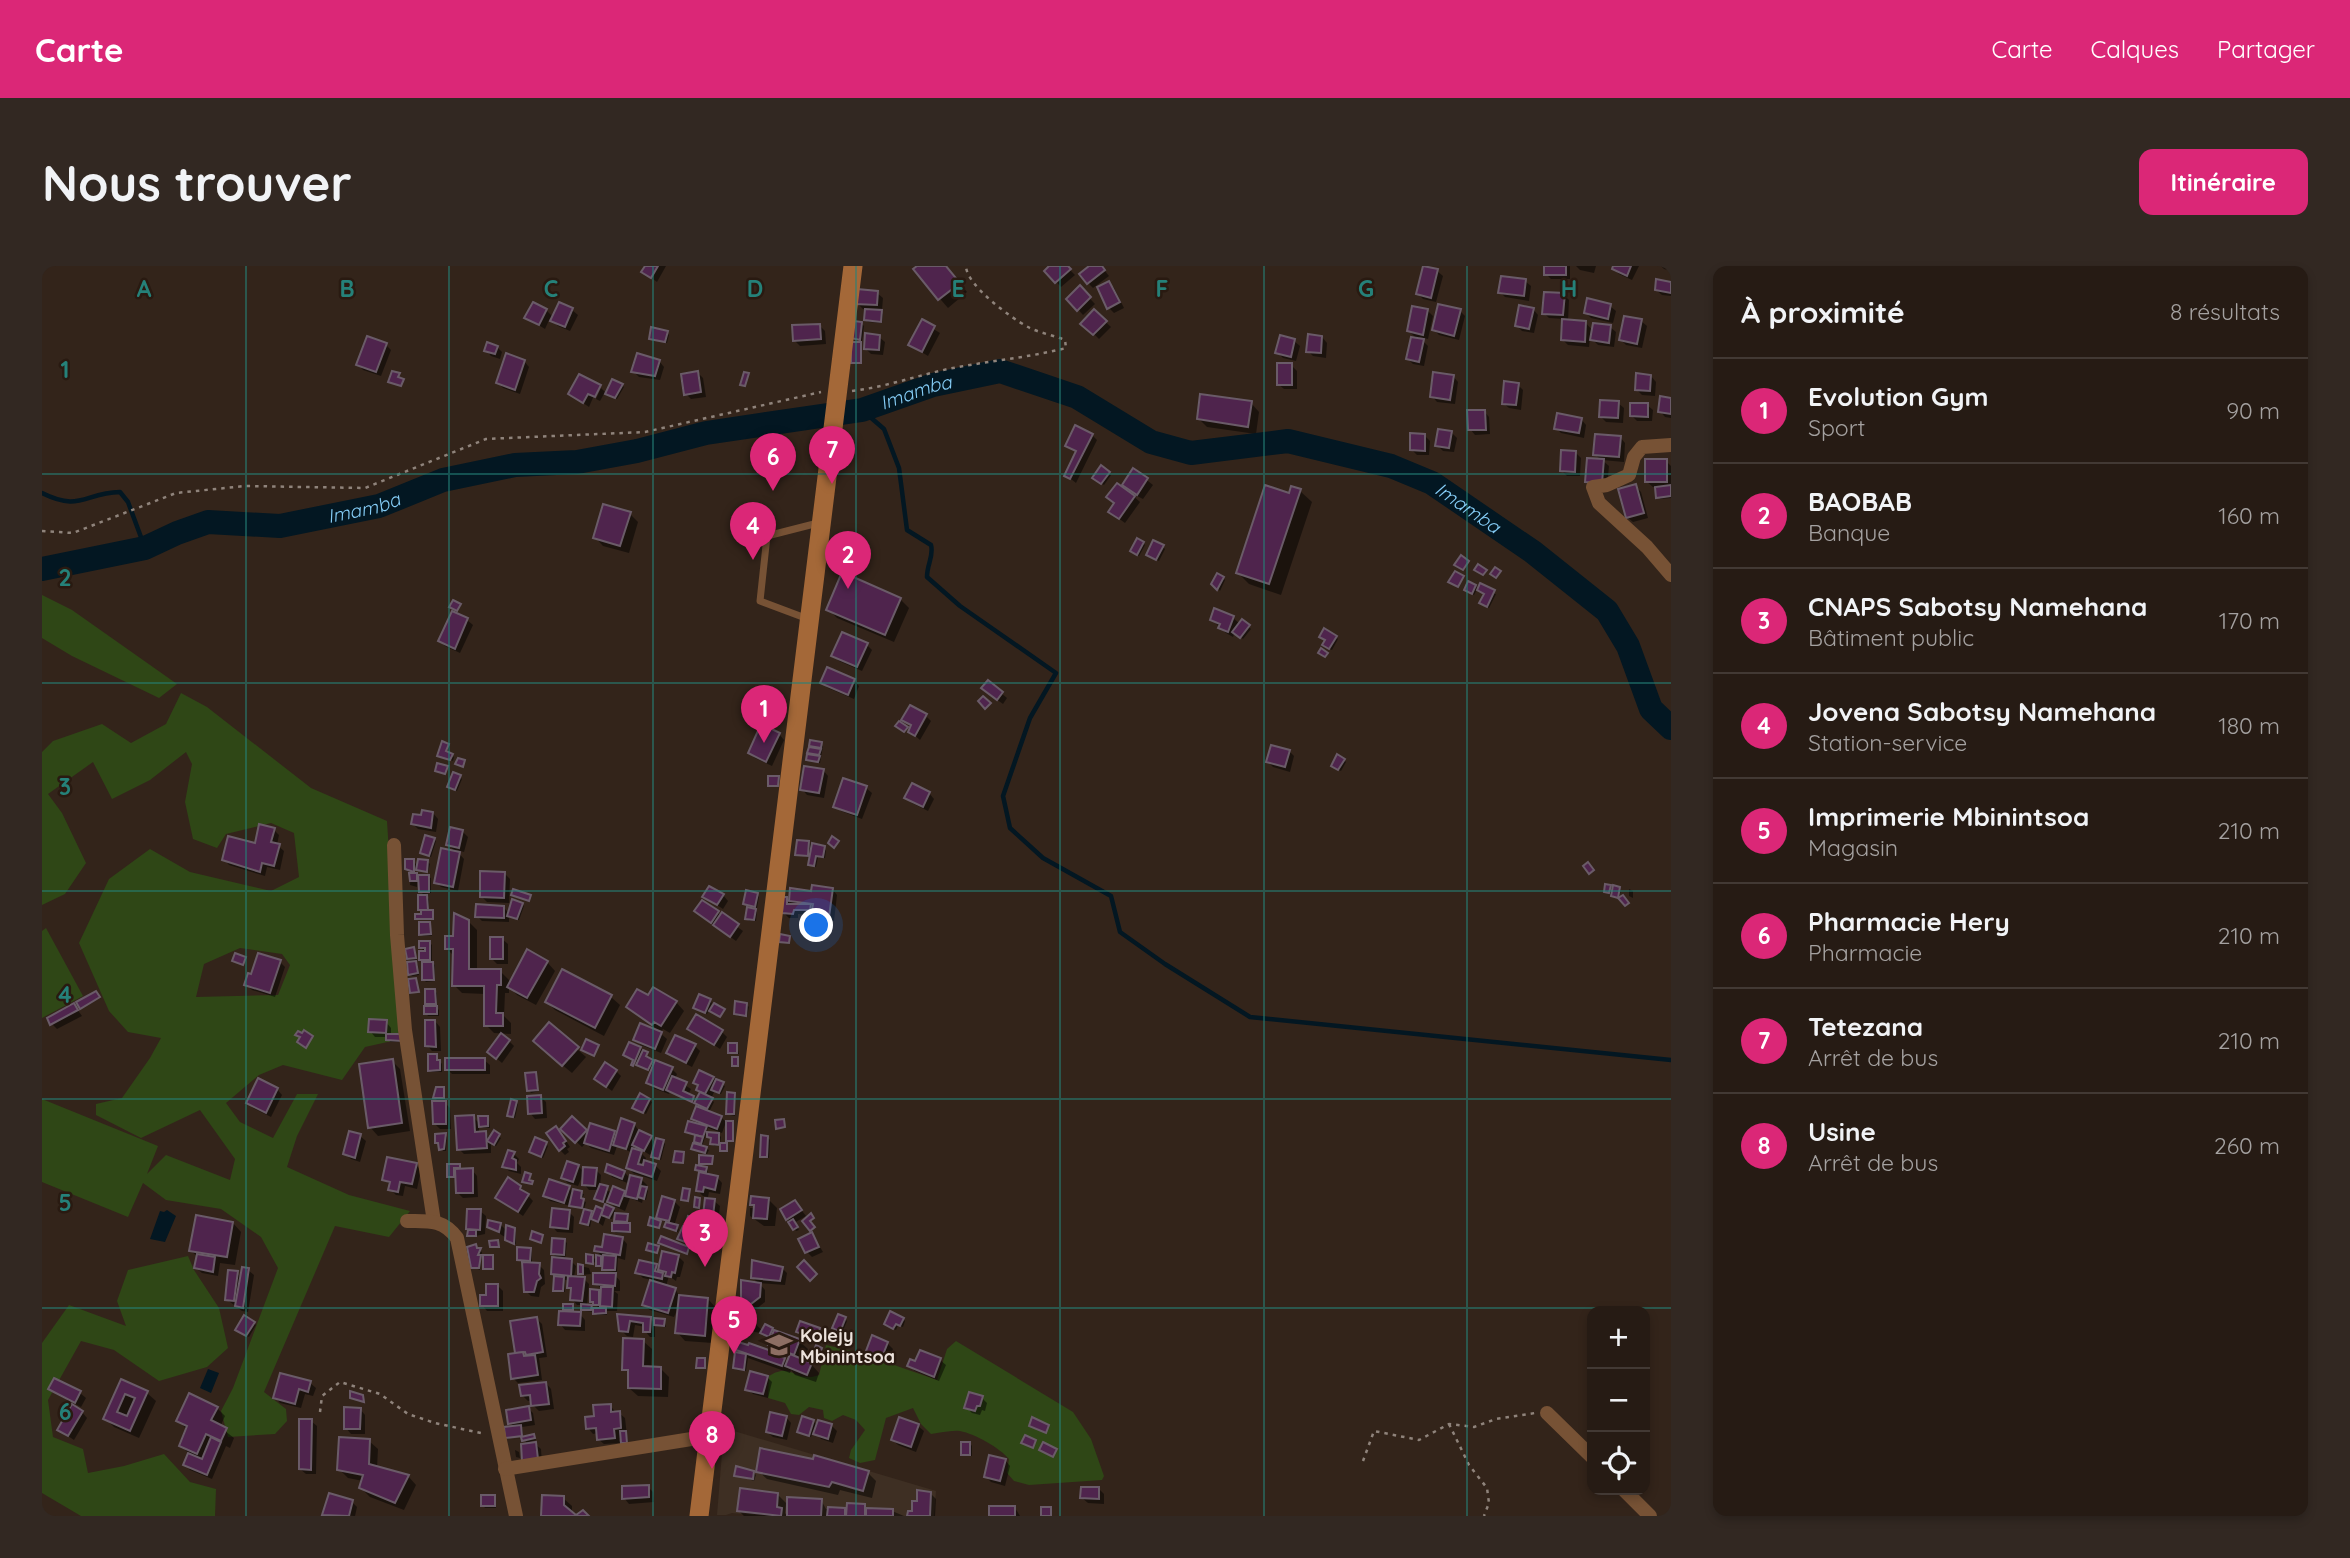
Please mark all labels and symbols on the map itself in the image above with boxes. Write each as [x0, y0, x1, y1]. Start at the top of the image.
text: A [137, 274, 152, 303]
text: B [339, 274, 355, 303]
text: C [544, 274, 558, 303]
text: D [747, 274, 763, 303]
text: E [951, 274, 965, 303]
text: F [1156, 274, 1168, 303]
text: G [1358, 274, 1374, 303]
text: H [1561, 274, 1577, 303]
text: 1 [61, 355, 69, 384]
water label: Imamba [877, 369, 955, 415]
pin: 7 [809, 426, 855, 484]
pin: 6 [750, 433, 796, 491]
water label: Imamba [1431, 477, 1507, 539]
water label: Imamba [325, 486, 405, 528]
pin: 4 [730, 502, 776, 560]
pin: 2 [825, 531, 871, 589]
text: 2 [58, 563, 72, 592]
pin: 1 [741, 685, 787, 743]
text: 3 [59, 772, 71, 801]
your location [799, 908, 833, 942]
text: 4 [58, 980, 72, 1009]
text: 5 [58, 1188, 72, 1217]
pin: 3 [682, 1209, 728, 1267]
pin: 5 [711, 1296, 757, 1354]
place label: Kolejy Mbinintsoa [800, 1324, 895, 1368]
school or university icon: Kolejy Mbinintsoa [764, 1330, 794, 1360]
text: 6 [59, 1397, 71, 1426]
pin: 8 [689, 1411, 735, 1469]

